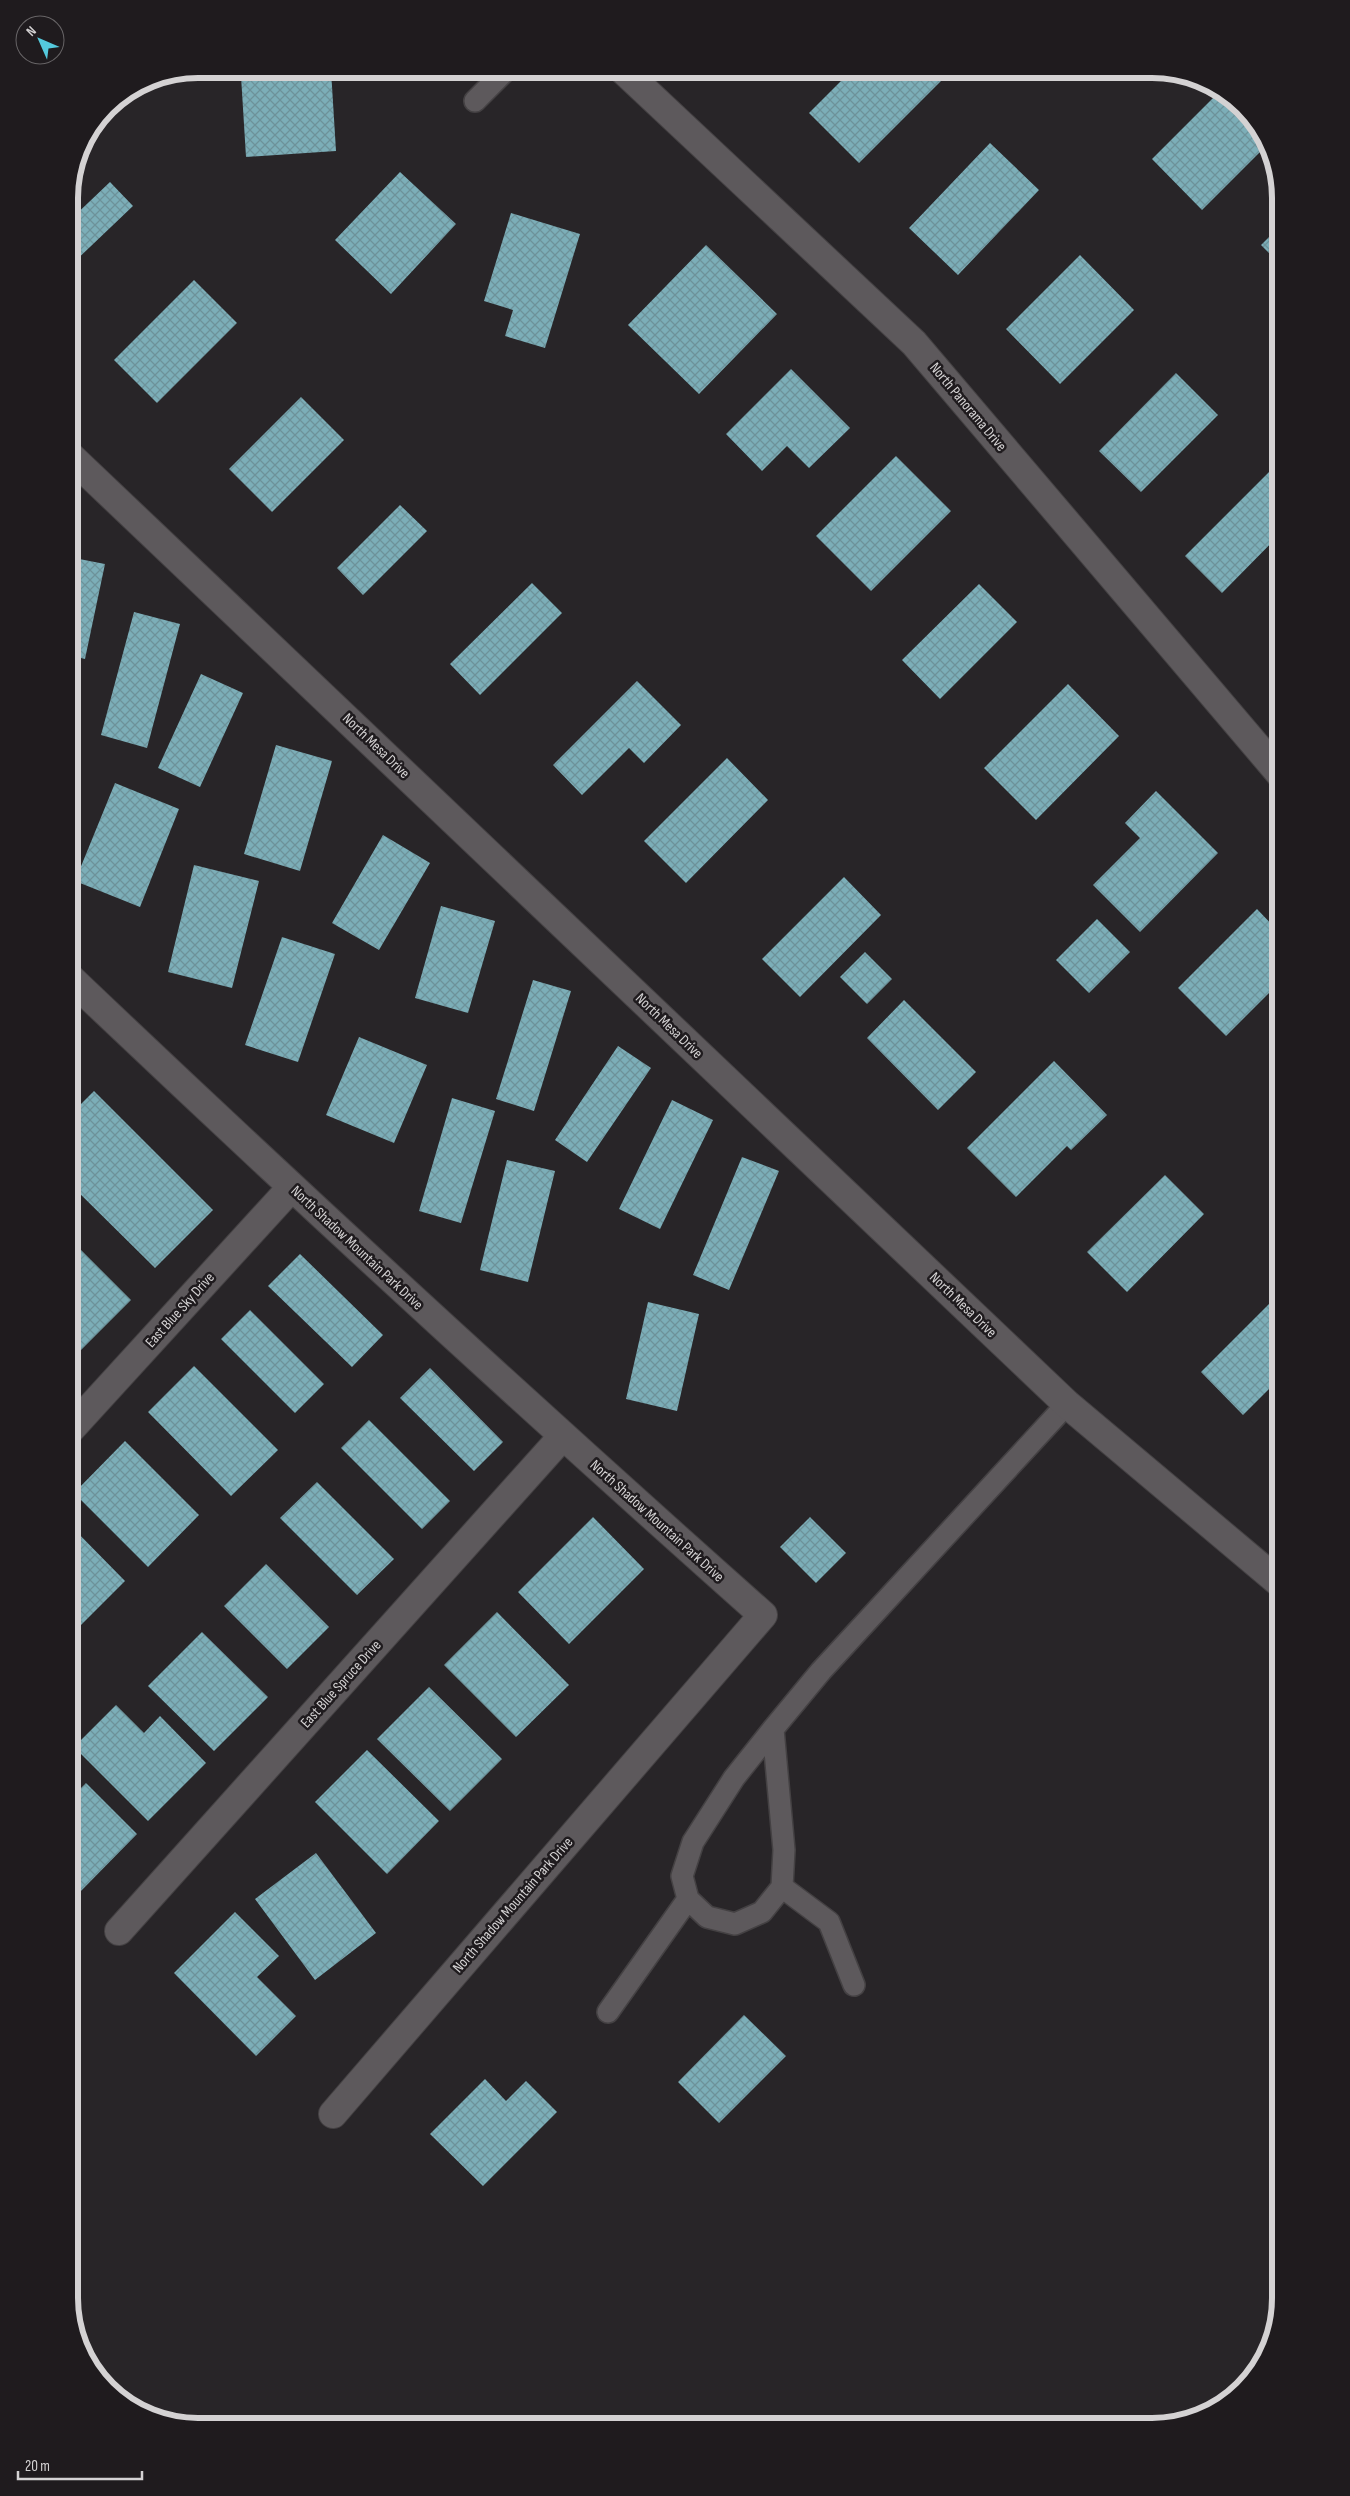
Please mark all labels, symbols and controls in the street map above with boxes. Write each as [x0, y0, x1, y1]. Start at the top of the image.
north arrow [15, 15, 65, 65]
text: N [23, 23, 40, 40]
street label: North Panorama Drive [925, 359, 1011, 455]
street label: North Mesa Drive [338, 709, 414, 783]
street label: North Mesa Drive [631, 989, 707, 1063]
street label: North Shadow Mountain Park Drive [287, 1182, 427, 1314]
street label: East Blue Sky Drive [141, 1268, 219, 1352]
street label: North Mesa Drive [925, 1268, 1001, 1342]
street label: North Shadow Mountain Park Drive [586, 1456, 728, 1586]
street label: East Blue Spruce Drive [296, 1636, 386, 1732]
street label: North Shadow Mountain Park Drive [449, 1833, 577, 1977]
scale bar [18, 2448, 141, 2480]
text: 20 m [25, 2457, 50, 2476]

